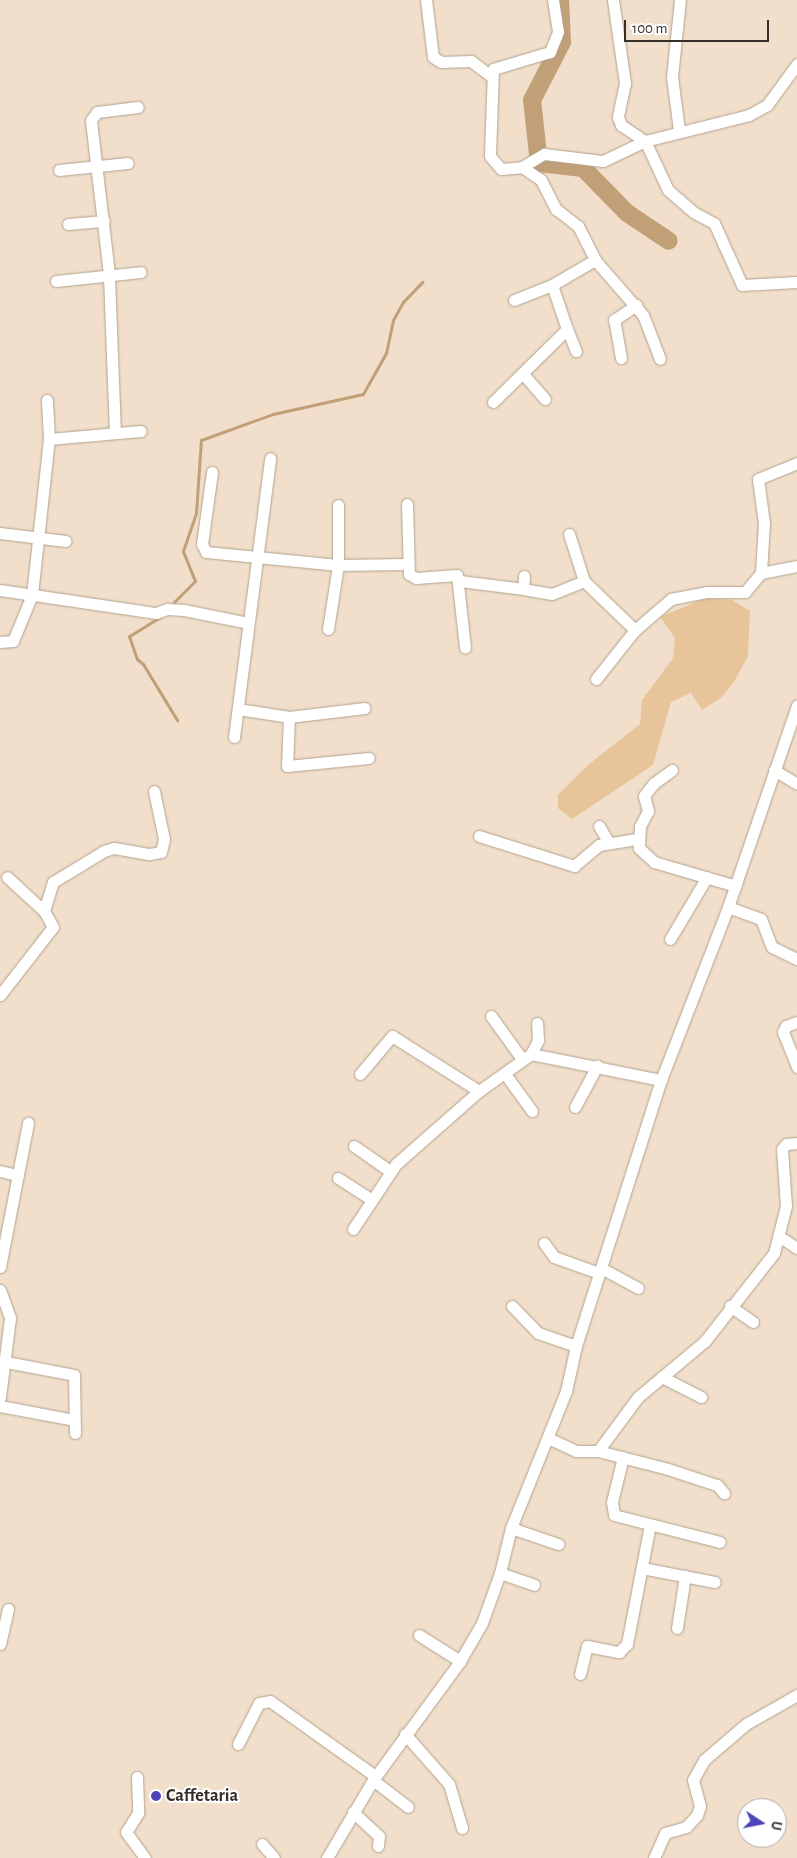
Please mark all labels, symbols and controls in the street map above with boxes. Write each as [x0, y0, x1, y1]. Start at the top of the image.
scale bar [627, 10, 772, 42]
text: 100 m [632, 21, 667, 36]
place label: Caffetaria [166, 1785, 238, 1807]
marker: Caffetaria [150, 1790, 162, 1802]
north arrow [737, 1798, 787, 1848]
text: U [768, 1820, 783, 1831]

